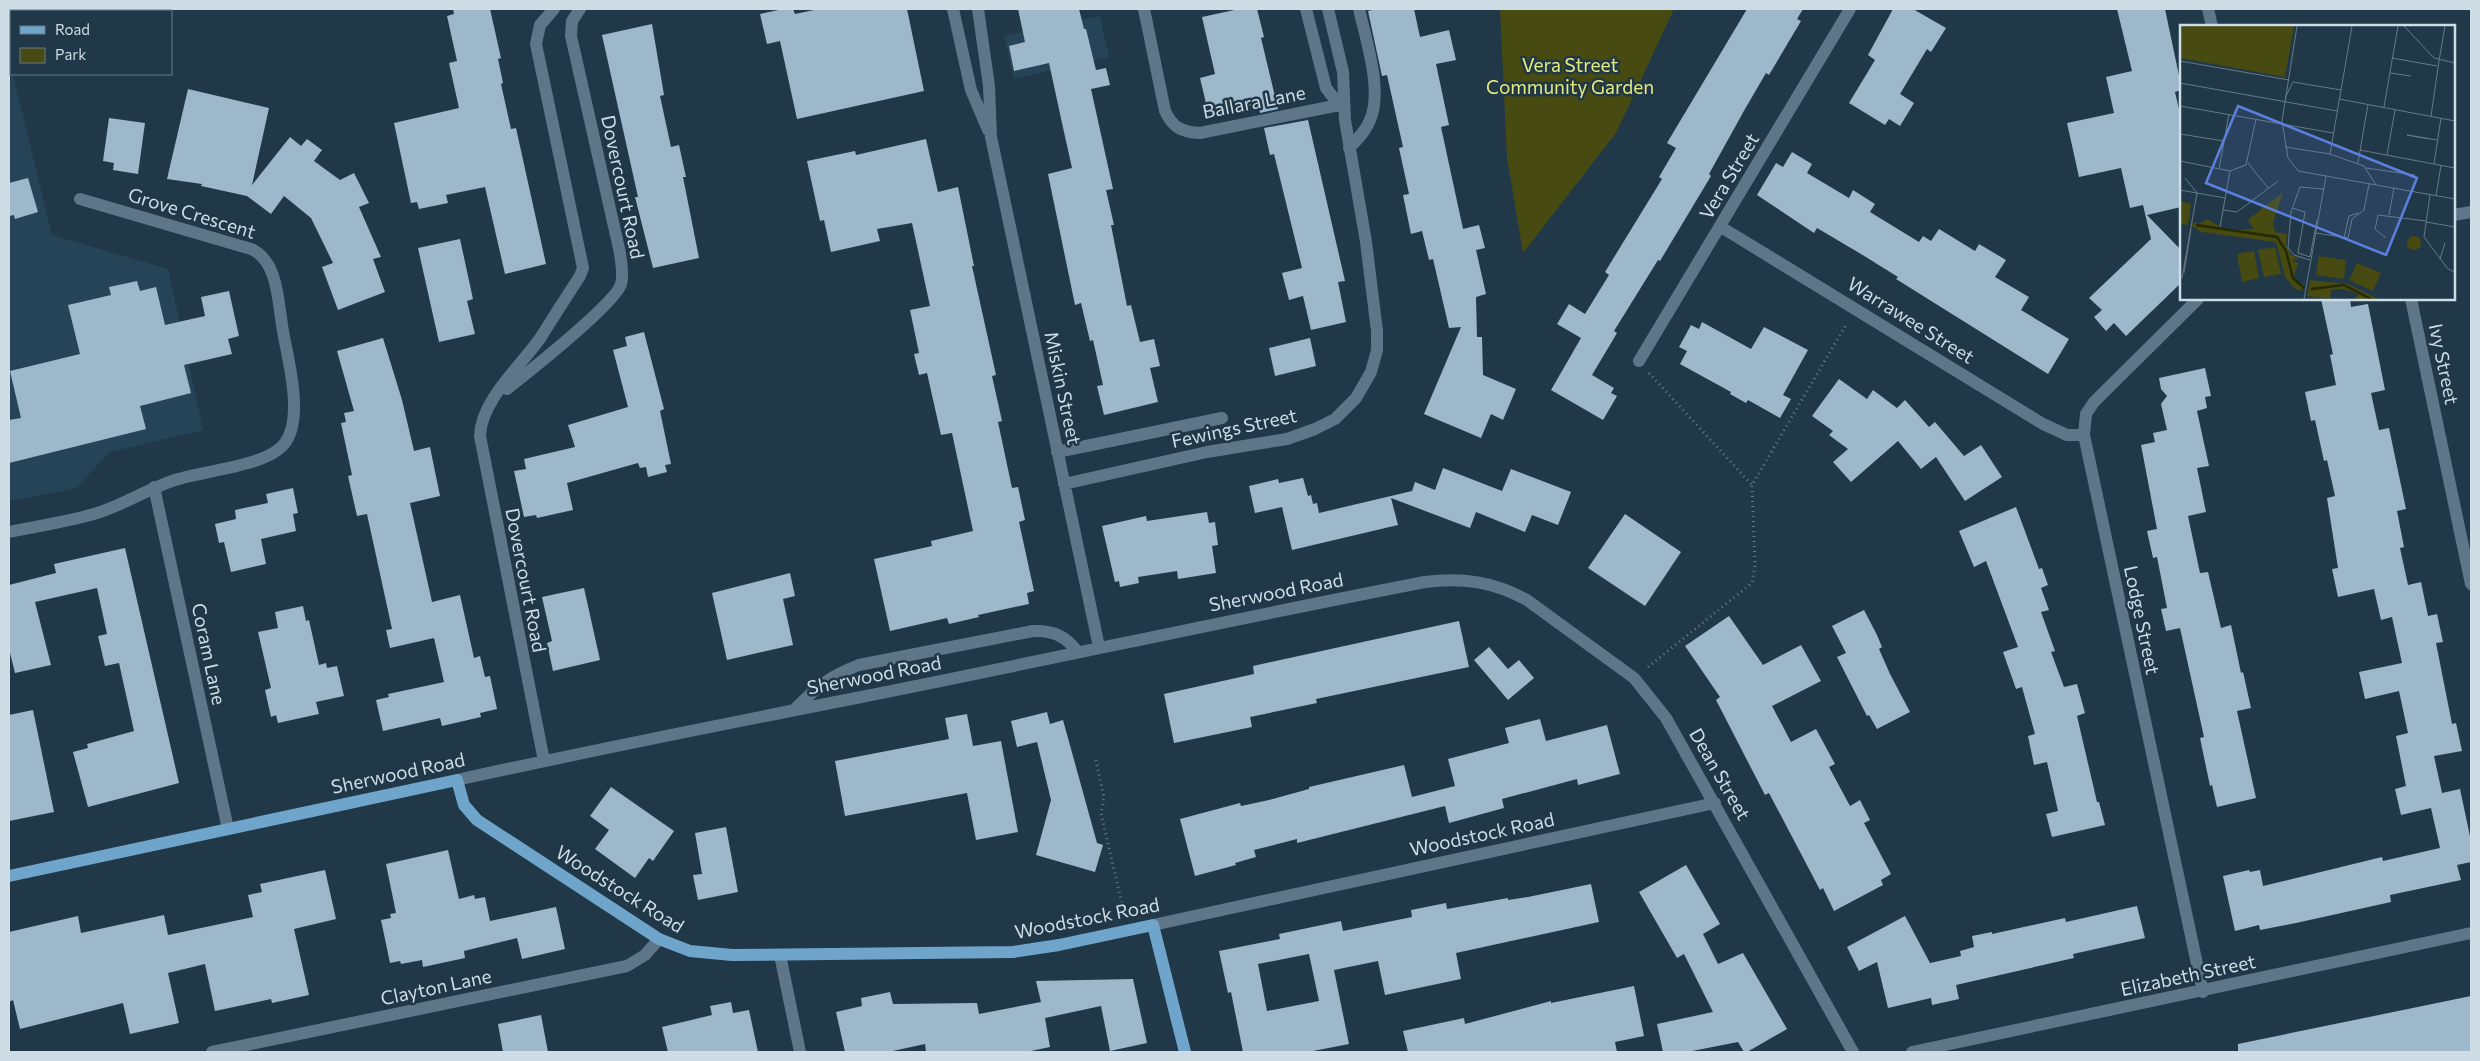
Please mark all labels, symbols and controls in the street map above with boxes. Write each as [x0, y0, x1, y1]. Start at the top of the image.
legend [10, 10, 172, 75]
text: Road [55, 20, 90, 38]
inset map [2180, 25, 2455, 300]
text: Park [55, 45, 86, 63]
park label: Vera Street Community Garden [1486, 53, 1654, 98]
street label: Ballara Lane [1200, 80, 1307, 123]
street label: Dovercourt Road [597, 113, 650, 261]
street label: Vera Street [1694, 128, 1763, 223]
street label: Grove Crescent [126, 182, 259, 243]
street label: Warrawee Street [1844, 271, 1979, 368]
street label: Ivy Street [2425, 321, 2464, 407]
street label: Miskin Street [1040, 329, 1087, 447]
street label: Fewings Street [1169, 403, 1299, 452]
street label: Dovercourt Road [501, 506, 552, 654]
street label: Lodge Street [2120, 563, 2165, 677]
street label: Sherwood Road [1207, 567, 1345, 616]
street label: Coram Lane [187, 601, 232, 707]
street label: Sherwood Road [805, 650, 943, 699]
street label: Dean Street [1685, 724, 1756, 824]
street label: Sherwood Road [329, 747, 467, 798]
street label: Woodstock Road [1408, 807, 1556, 860]
street label: Woodstock Road [552, 840, 689, 937]
street label: Woodstock Road [1013, 892, 1161, 943]
street label: Elizabeth Street [2118, 949, 2258, 1000]
street label: Clayton Lane [378, 964, 493, 1009]

